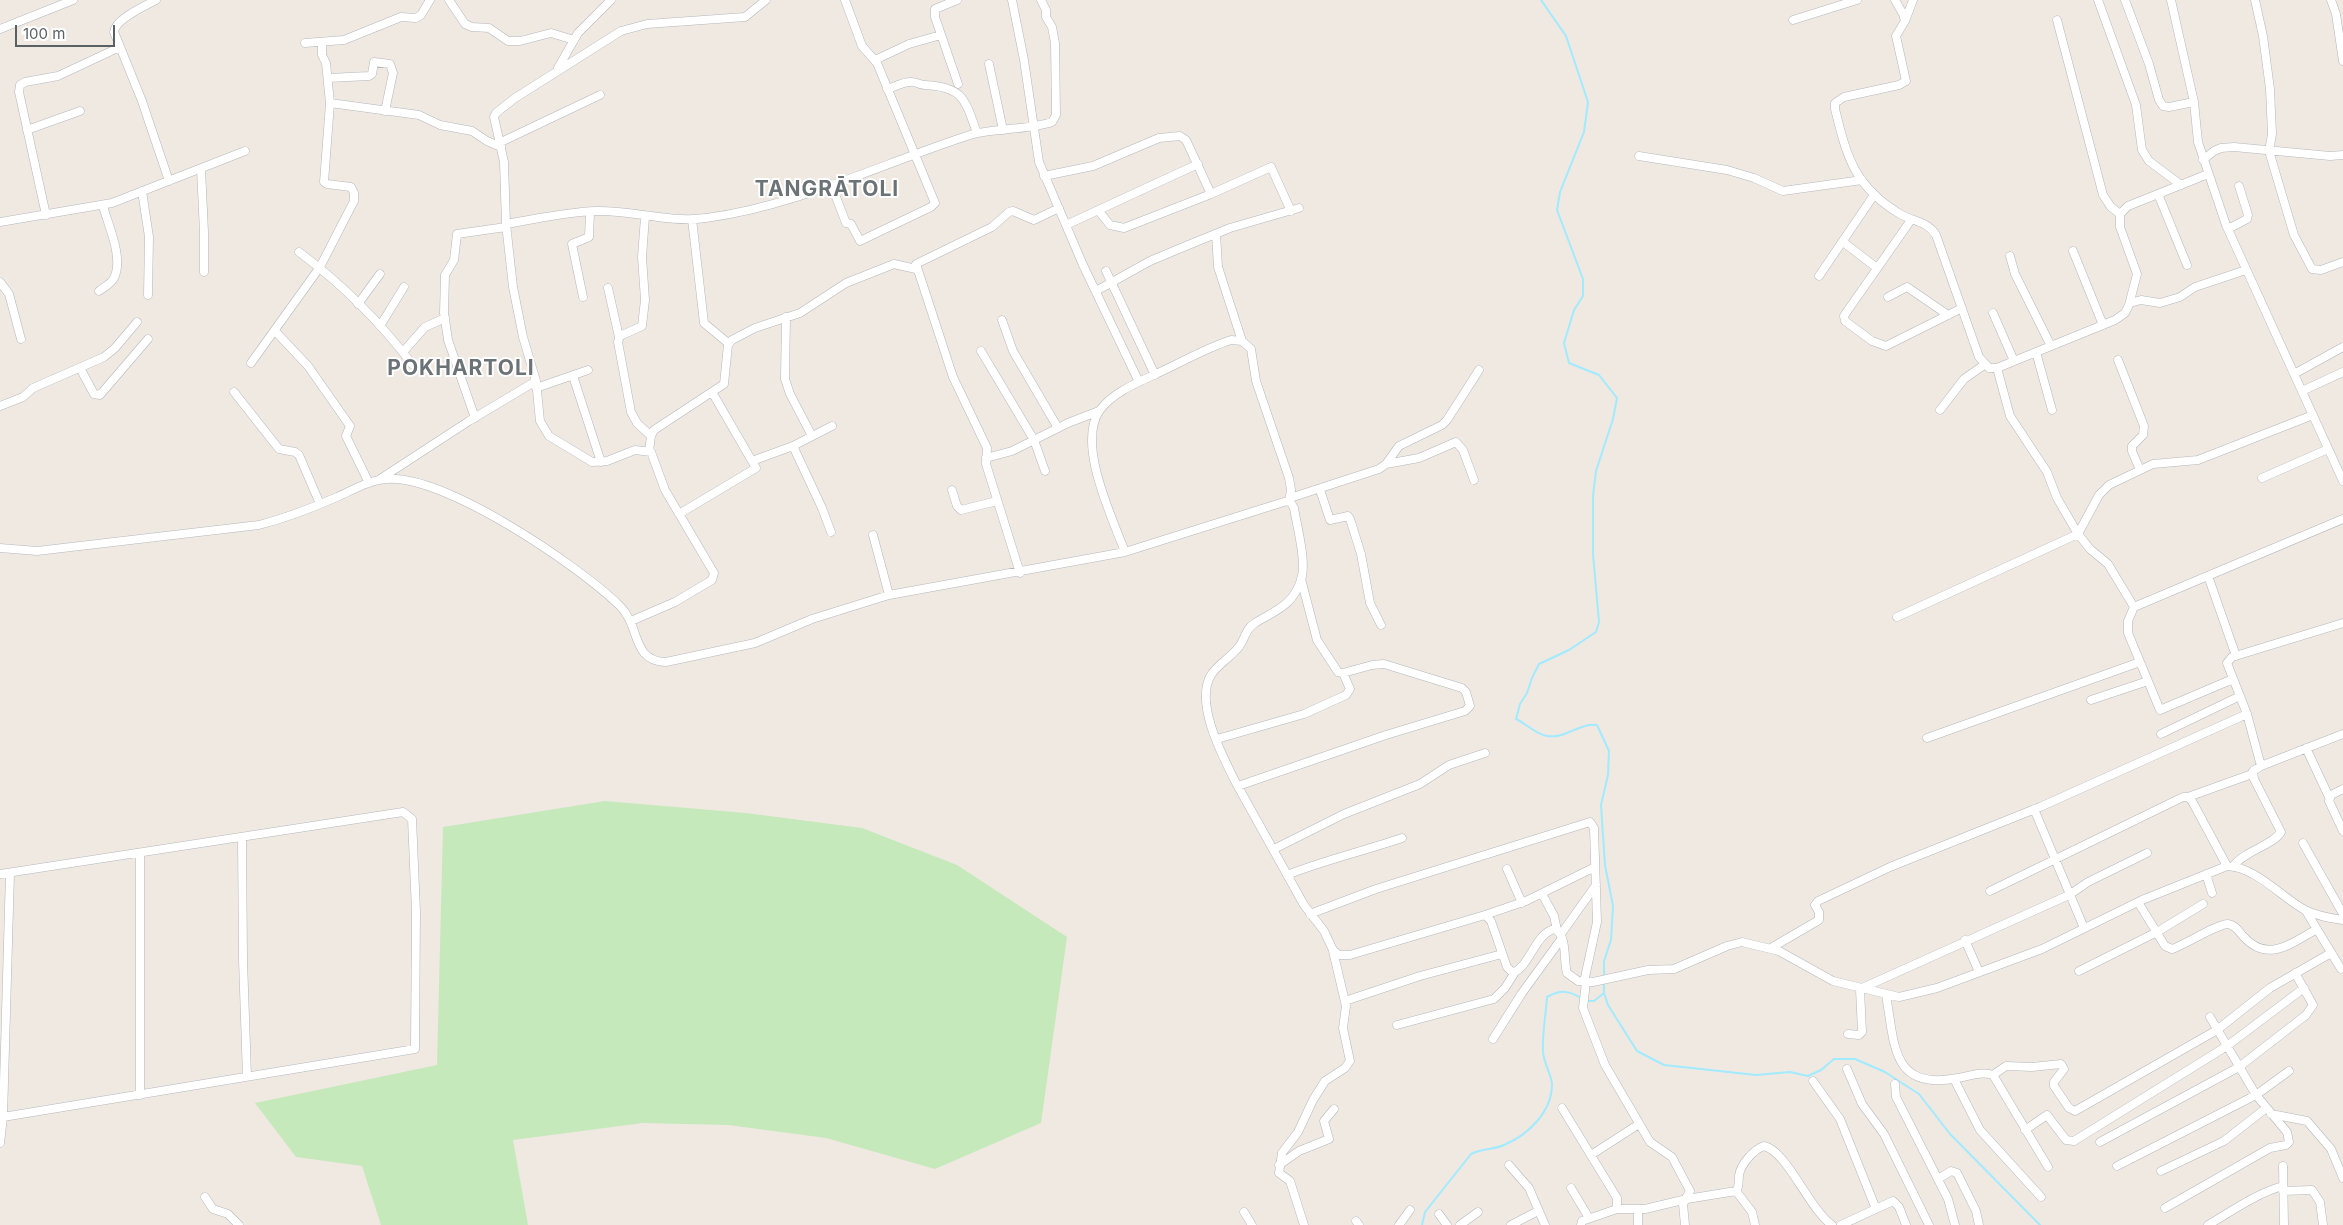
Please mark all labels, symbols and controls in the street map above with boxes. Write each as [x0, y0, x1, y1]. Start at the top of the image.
scale bar [18, 15, 118, 47]
text: 100 m [23, 24, 65, 43]
district label: TANGRĀTOLI [753, 177, 901, 203]
district label: POKHARTOLI [386, 356, 536, 382]

